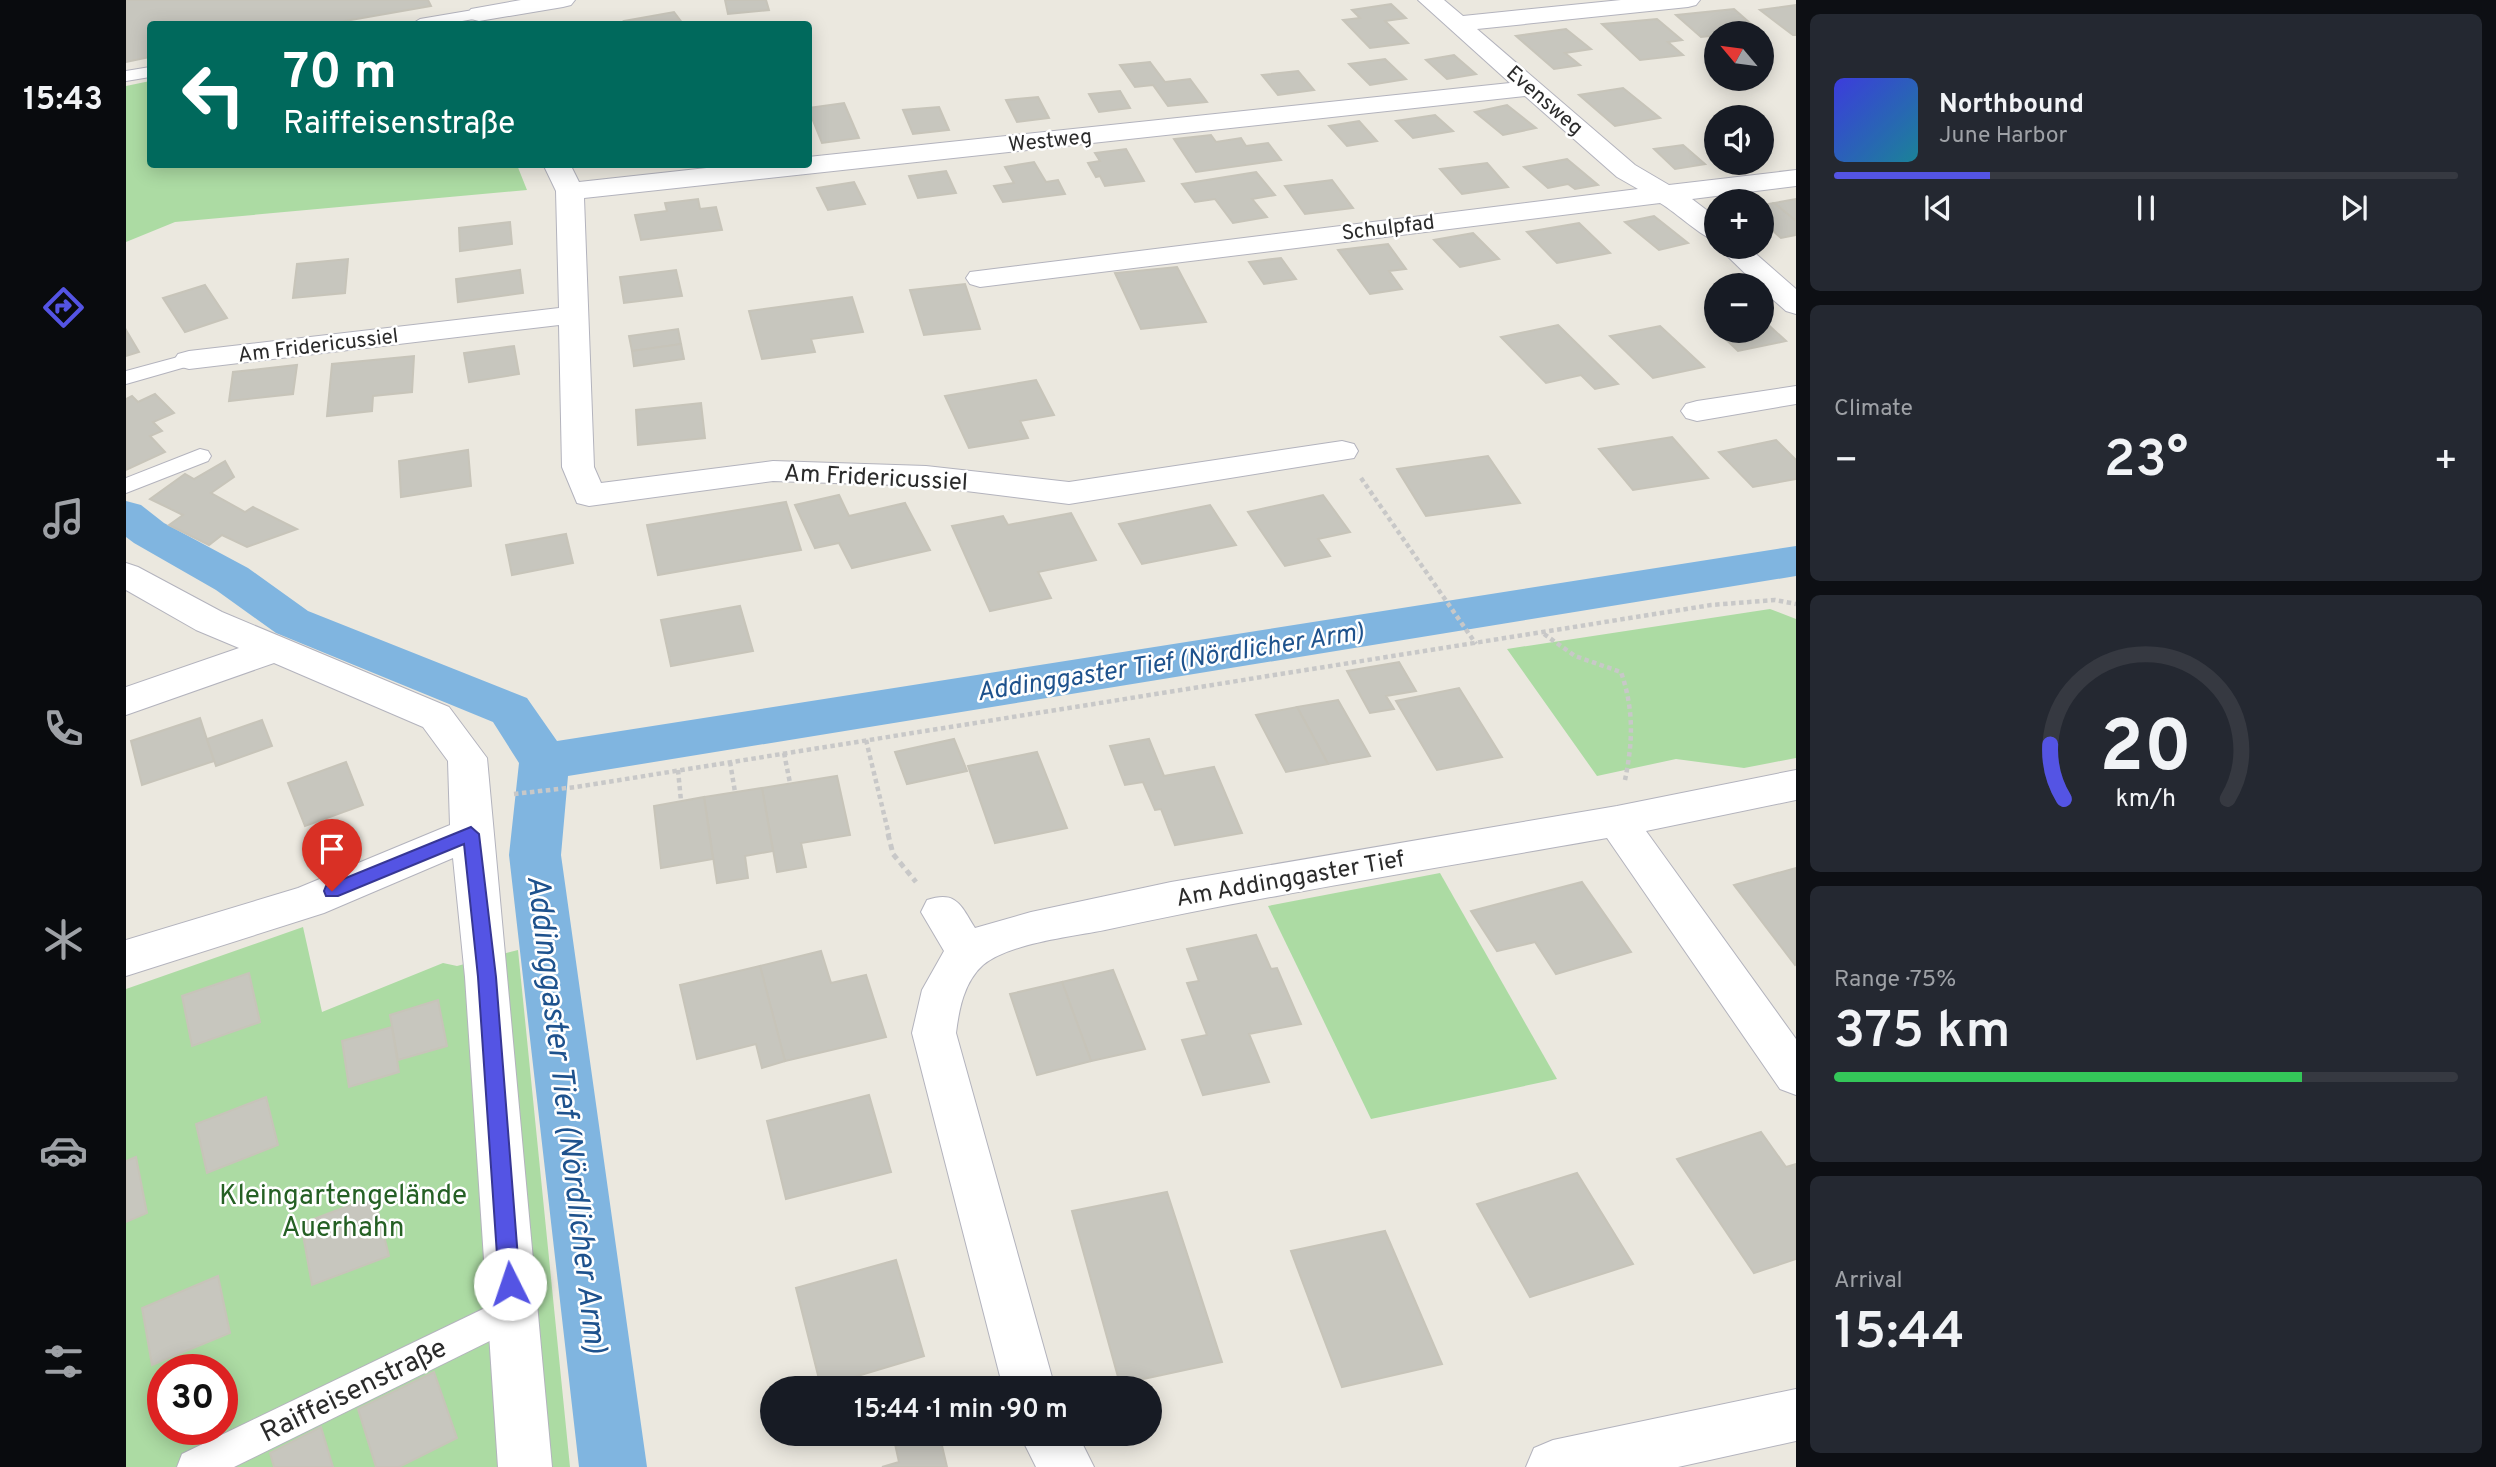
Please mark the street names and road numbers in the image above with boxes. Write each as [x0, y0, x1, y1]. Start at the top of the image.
street label: Evensweg [1500, 60, 1588, 142]
street label: Westweg [1007, 124, 1093, 159]
street label: Schulpfad [1340, 209, 1436, 248]
street label: Am Fridericussiel [237, 323, 400, 370]
street label: Am Fridericussiel [783, 459, 969, 499]
street label: Am Addinggaster Tief [1174, 845, 1407, 915]
street label: Raiffeisenstraße [255, 1331, 453, 1452]

